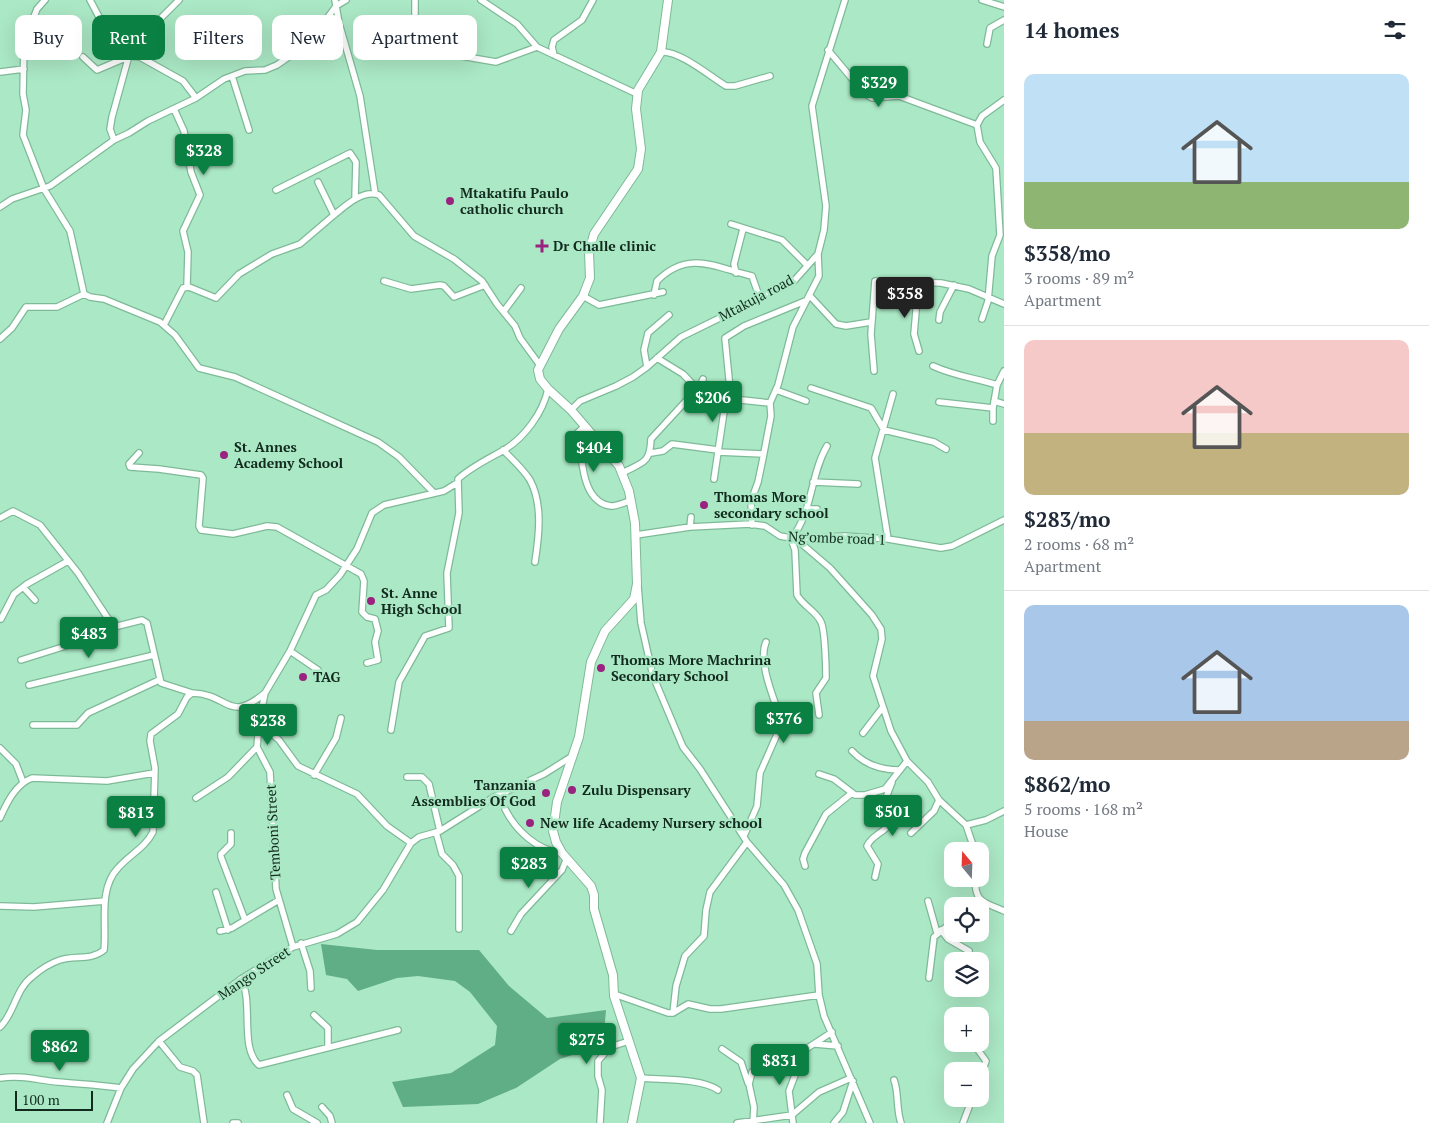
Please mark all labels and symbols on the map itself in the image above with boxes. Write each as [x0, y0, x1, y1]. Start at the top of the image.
pin: $329 [849, 66, 909, 108]
pin: $328 [174, 134, 234, 176]
place label: Mtakatifu Paulo catholic church [460, 183, 569, 218]
marker: Mtakatifu Paulo catholic church [444, 195, 456, 207]
place label: Dr Challe clinic [553, 236, 656, 255]
marker: Dr Challe clinic [535, 239, 549, 253]
street label: Mtakuja road [715, 270, 797, 325]
pin: $358 [875, 276, 935, 319]
pin: $206 [683, 380, 743, 423]
pin: $404 [564, 430, 624, 473]
place label: St. Annes Academy School [234, 437, 343, 472]
marker: St. Annes Academy School [218, 449, 230, 461]
place label: Thomas More secondary school [714, 487, 829, 522]
marker: Thomas More secondary school [698, 499, 710, 511]
street label: Ng’ombe road 1 [788, 526, 886, 549]
place label: St. Anne High School [381, 583, 462, 618]
marker: St. Anne High School [365, 595, 377, 607]
pin: $483 [59, 616, 119, 659]
place label: Thomas More Machrina Secondary School [611, 650, 771, 685]
marker: Thomas More Machrina Secondary School [595, 662, 607, 674]
place label: TAG [313, 667, 341, 686]
marker: TAG [297, 671, 309, 683]
pin: $376 [754, 702, 814, 744]
pin: $238 [238, 704, 298, 746]
place label: Tanzania Assemblies Of God [411, 775, 537, 810]
place label: Zulu Dispensary [582, 780, 691, 799]
street label: Temboni Street [260, 783, 284, 880]
marker: Zulu Dispensary [566, 784, 578, 796]
marker: Tanzania Assemblies Of God [540, 787, 552, 799]
pin: $501 [863, 794, 923, 837]
pin: $813 [106, 796, 166, 838]
place label: New life Academy Nursery school [540, 813, 763, 832]
marker: New life Academy Nursery school [524, 817, 536, 829]
north arrow [944, 842, 989, 888]
pin: $283 [499, 846, 559, 889]
street label: Mango Street [214, 941, 294, 1004]
pin: $275 [557, 1022, 617, 1065]
pin: $862 [30, 1030, 90, 1072]
pin: $831 [750, 1044, 810, 1086]
scale bar [15, 1088, 92, 1111]

